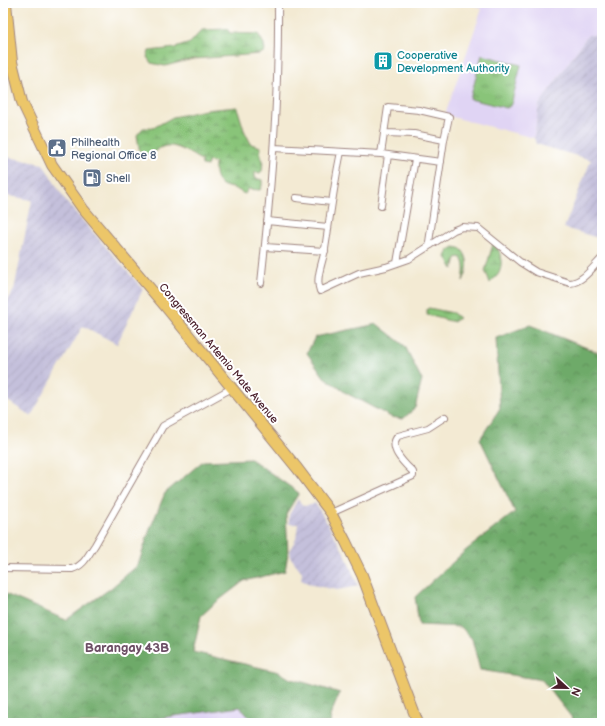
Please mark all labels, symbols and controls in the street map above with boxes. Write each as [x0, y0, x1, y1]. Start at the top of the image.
place label: Cooperative Development Authority [397, 49, 510, 75]
building icon: Cooperative Development Authority [372, 50, 394, 72]
place label: Philhealth Regional Office 8 [71, 136, 156, 162]
public building icon: Philhealth Regional Office 8 [46, 137, 68, 159]
fuel station icon: Shell [81, 167, 103, 189]
place label: Shell [106, 172, 130, 185]
street label: Congressman Artemio Mate Avenue [156, 281, 281, 426]
district label: Barangay 43B [85, 640, 169, 656]
north arrow [547, 668, 587, 708]
text: N [568, 685, 583, 698]

